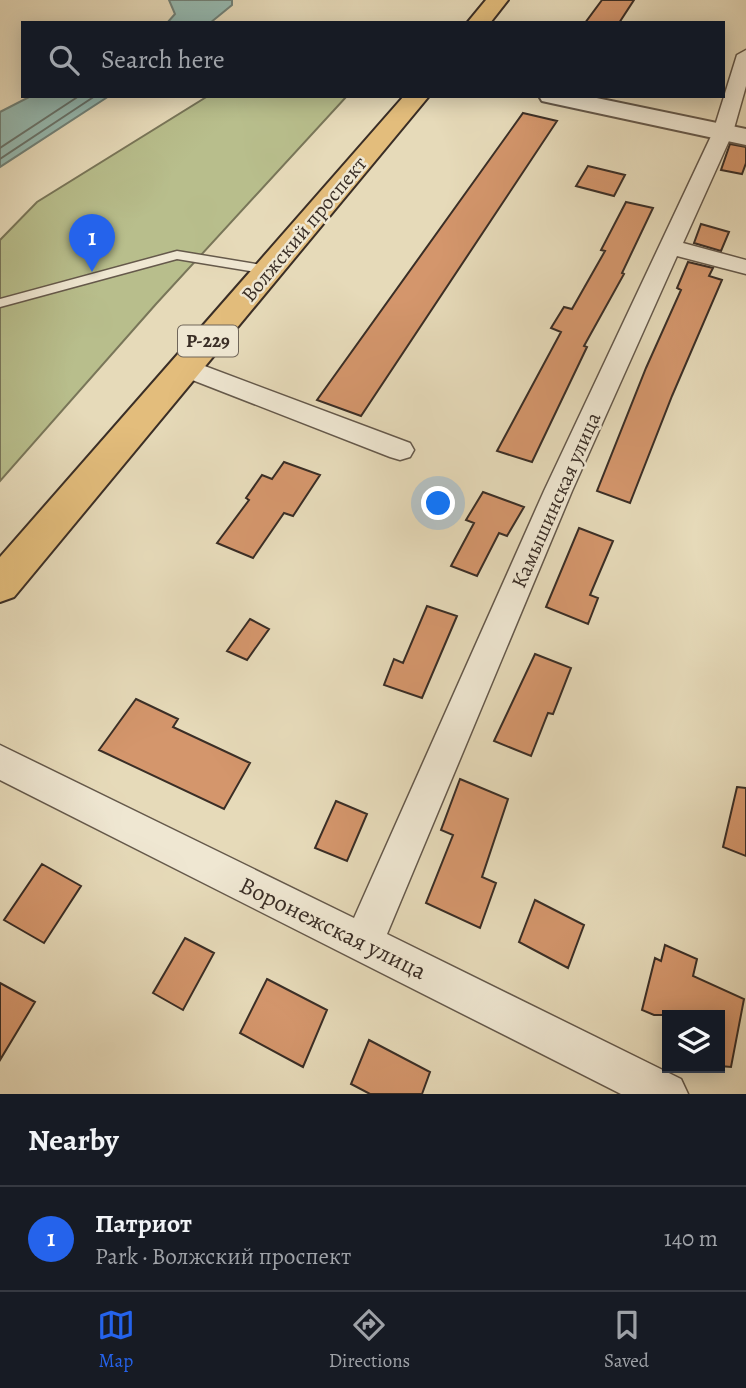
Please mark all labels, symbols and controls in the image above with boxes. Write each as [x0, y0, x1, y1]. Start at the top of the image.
search box [21, 21, 725, 98]
icon: search [45, 41, 83, 79]
text: Search here [101, 42, 225, 77]
street label: Волжский проспект [235, 150, 373, 308]
pin: 1 [69, 214, 115, 272]
road number: Р-229 [178, 326, 238, 356]
street label: Камышинская улица [505, 407, 608, 592]
your location [421, 486, 455, 520]
street label: Воронежская улица [234, 869, 432, 987]
map controls [662, 1010, 725, 1073]
button: layers [662, 1010, 725, 1073]
text: Nearby [28, 1120, 119, 1160]
text: Патриот [95, 1206, 192, 1241]
text: 1 [47, 1223, 55, 1254]
text: 140 m [664, 1223, 718, 1254]
text: Park · Волжский проспект [95, 1241, 351, 1272]
tab: Map [97, 1306, 135, 1374]
tab: Directions [329, 1306, 410, 1374]
tab: Saved [604, 1306, 649, 1374]

